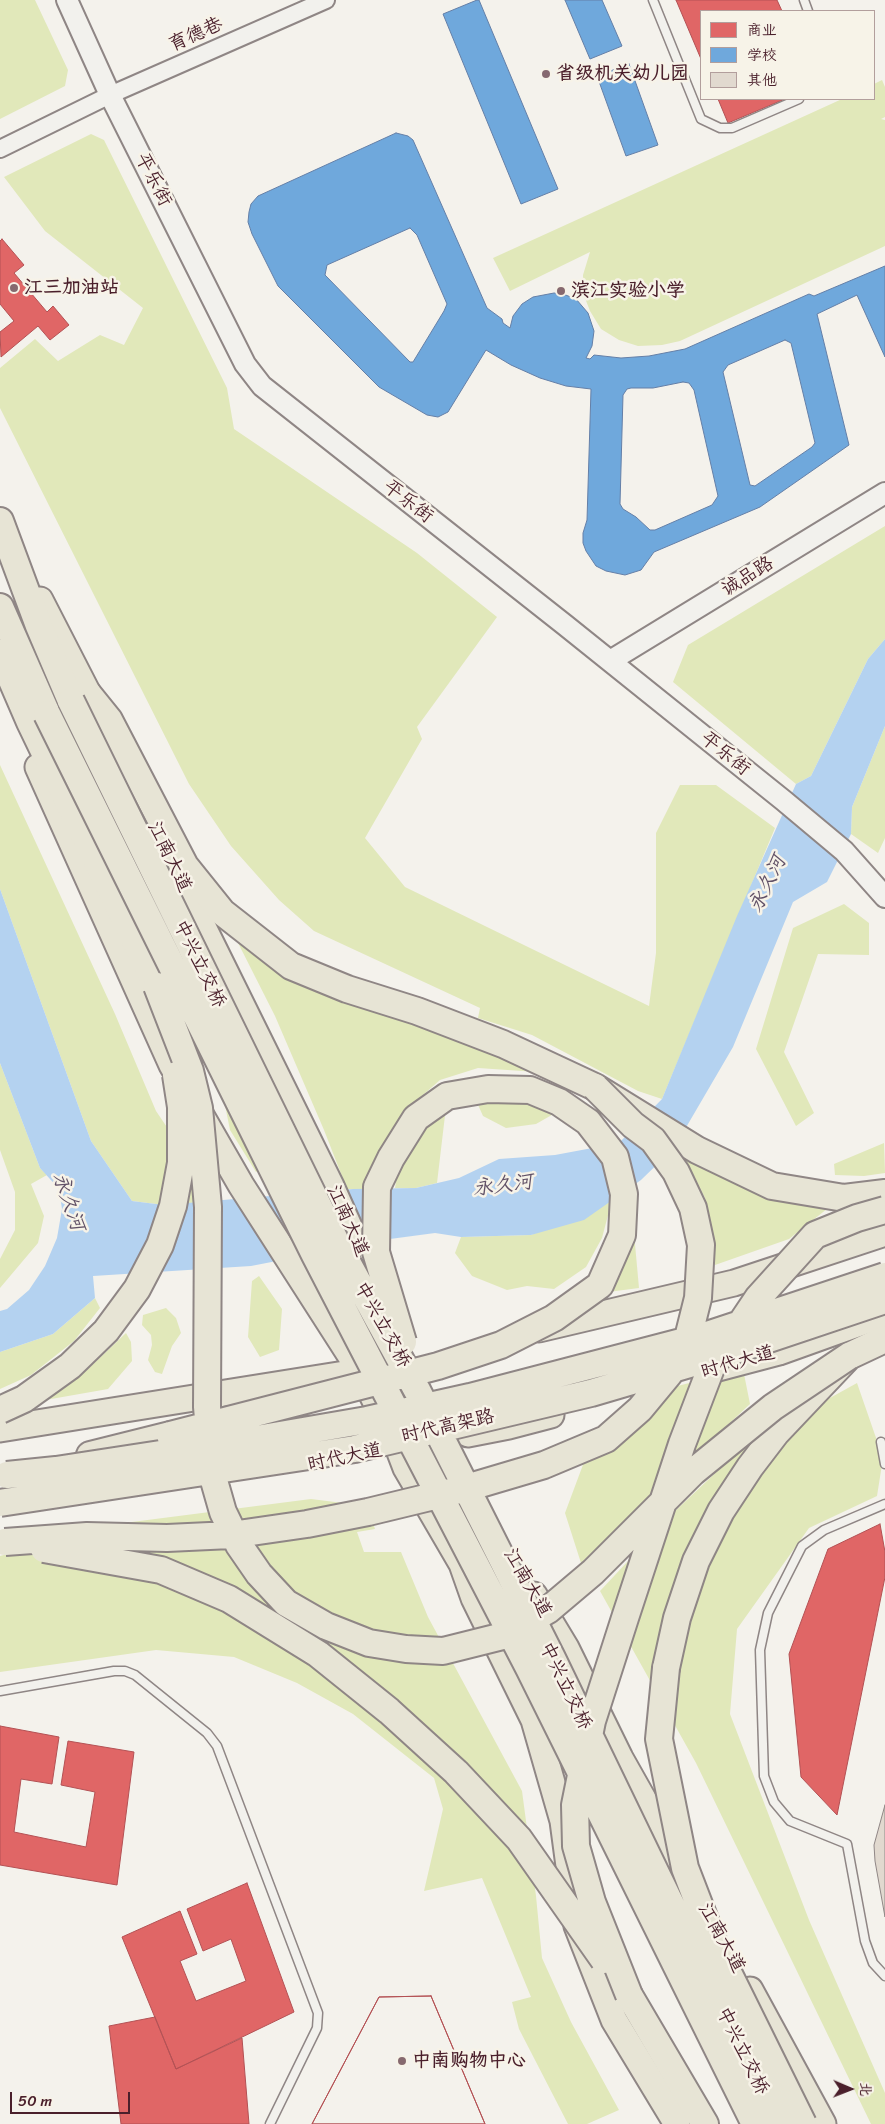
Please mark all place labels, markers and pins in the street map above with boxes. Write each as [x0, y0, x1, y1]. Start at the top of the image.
place label: 省级机关幼儿园 [556, 63, 689, 85]
marker: 省级机关幼儿园 [540, 68, 552, 80]
place label: 江三加油站 [24, 277, 119, 299]
place label: 滨江实验小学 [571, 280, 685, 302]
marker: 江三加油站 [8, 282, 20, 294]
marker: 滨江实验小学 [555, 285, 567, 297]
place label: 中南购物中心 [412, 2050, 526, 2072]
marker: 中南购物中心 [396, 2055, 408, 2067]

